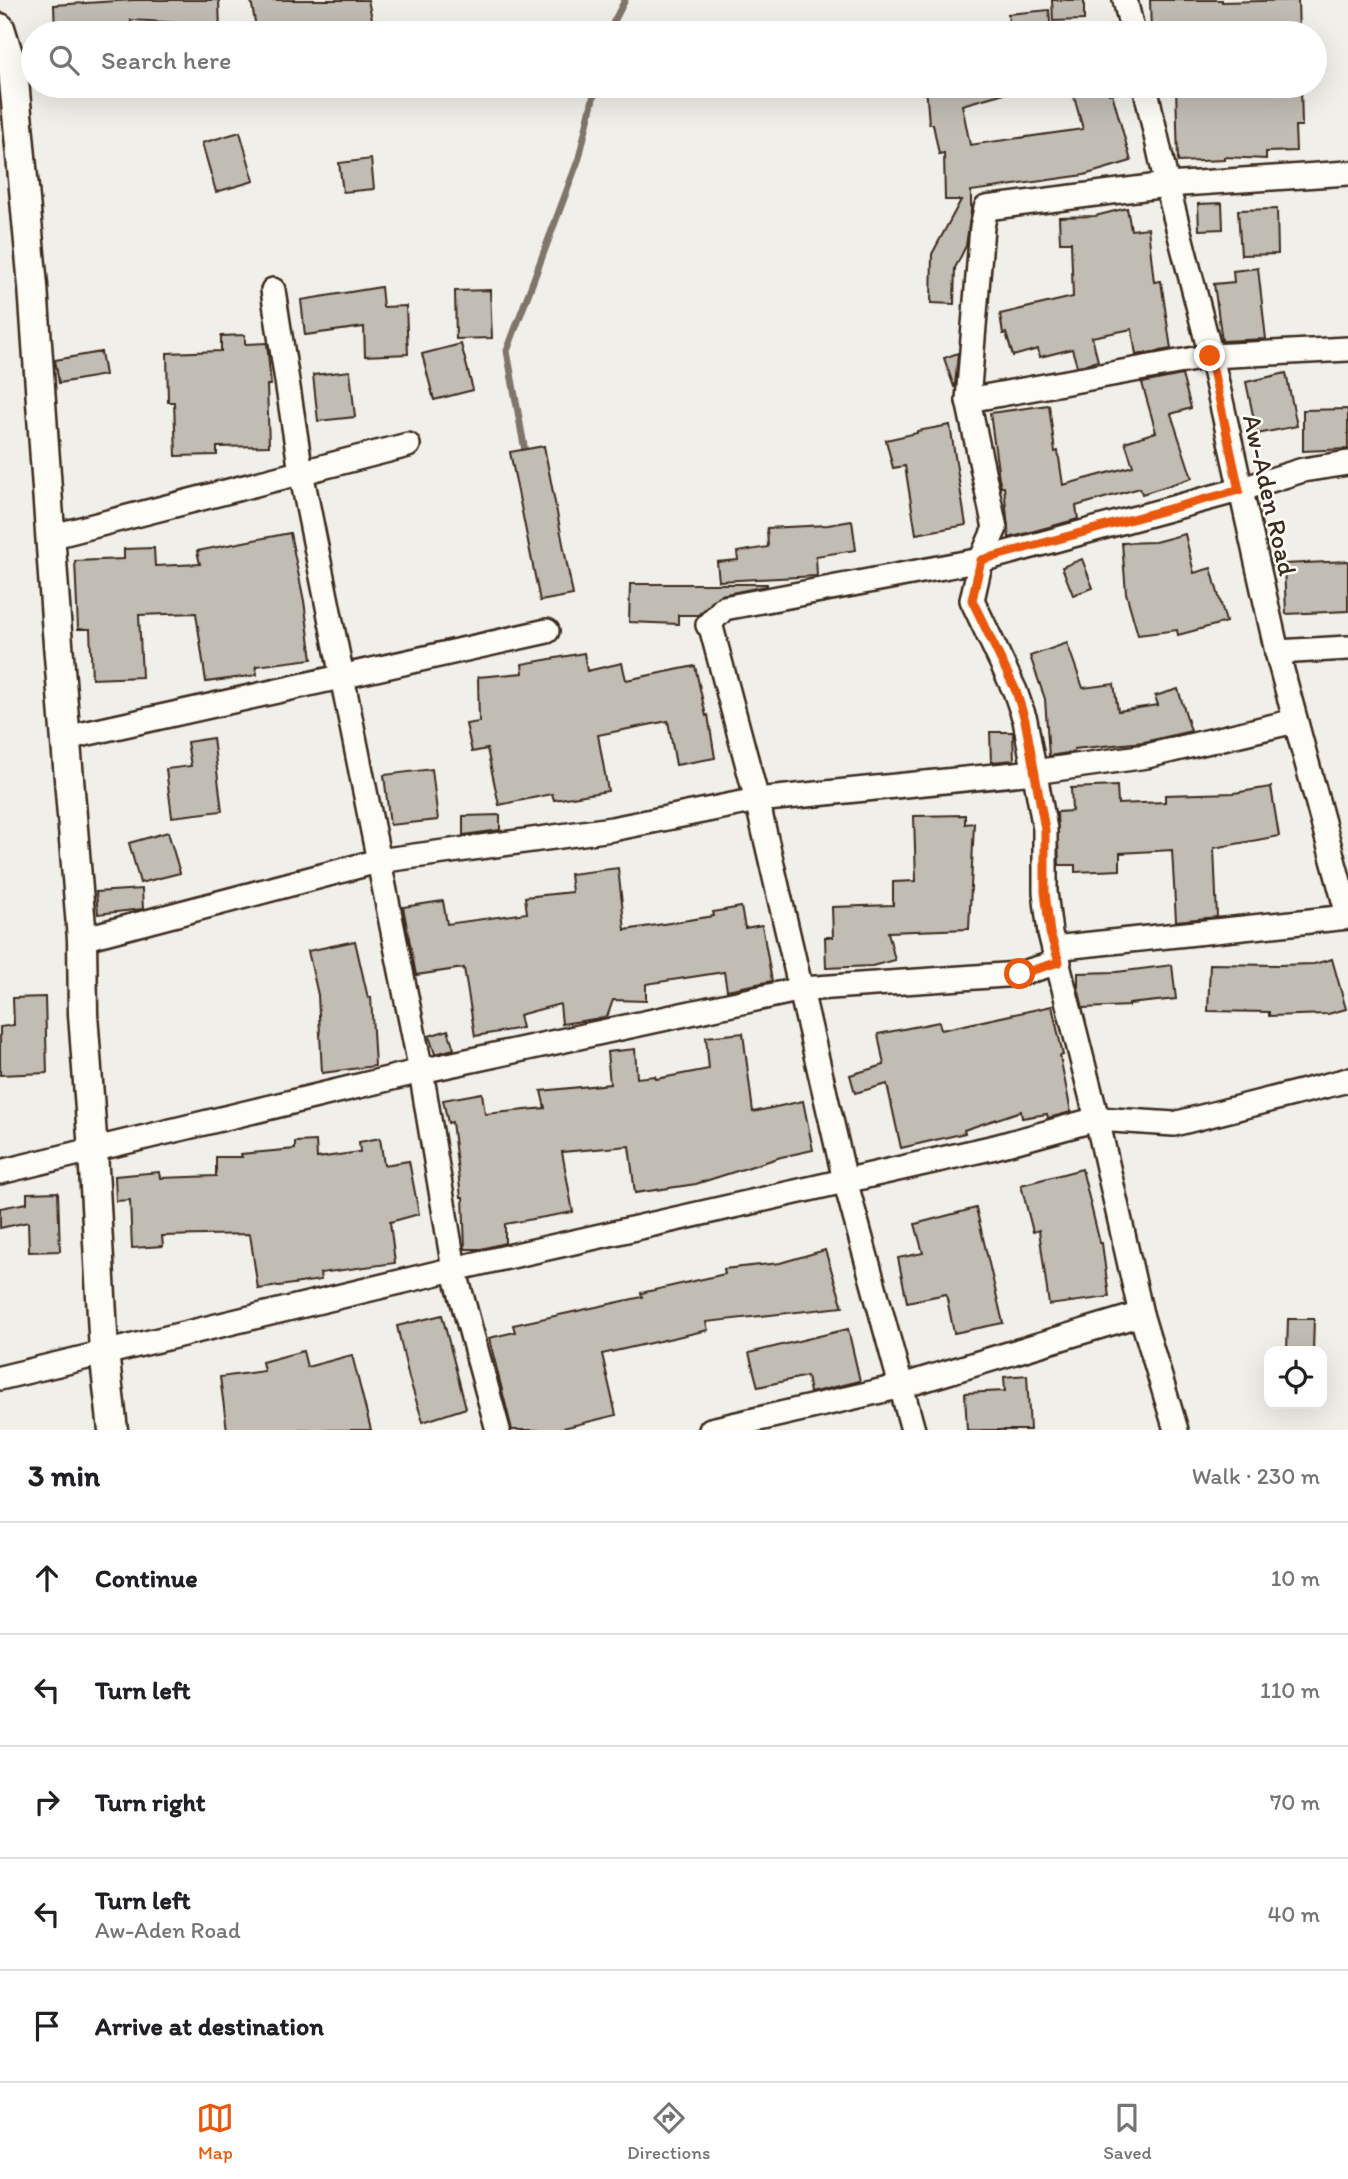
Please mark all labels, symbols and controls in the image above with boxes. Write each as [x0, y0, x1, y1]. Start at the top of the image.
search box [21, 21, 1327, 98]
icon: search [45, 41, 83, 79]
text: Search here [101, 44, 231, 76]
route end [1194, 340, 1225, 371]
street label: Aw-Aden Road [1236, 411, 1304, 579]
route start [1004, 958, 1035, 989]
map controls [1264, 1346, 1327, 1409]
button: locate [1264, 1346, 1327, 1409]
text: 3 min [28, 1457, 100, 1494]
text: Walk · 230 m [1192, 1462, 1320, 1490]
icon: ahead [28, 1559, 66, 1597]
text: Continue [95, 1562, 198, 1594]
text: 10 m [1271, 1564, 1320, 1592]
icon: left [28, 1671, 66, 1709]
text: Turn left [95, 1674, 191, 1706]
text: 110 m [1260, 1676, 1320, 1704]
icon: right [28, 1783, 66, 1821]
text: Turn right [95, 1786, 206, 1818]
text: 70 m [1270, 1788, 1320, 1816]
text: Turn left [95, 1884, 191, 1916]
icon: left [28, 1895, 66, 1933]
text: 40 m [1267, 1900, 1320, 1928]
text: Aw-Aden Road [95, 1916, 241, 1944]
icon: arrive [28, 2007, 66, 2045]
text: Arrive at destination [95, 2010, 324, 2042]
tab: Map [196, 2099, 234, 2164]
tab: Directions [627, 2099, 711, 2164]
tab: Saved [1103, 2099, 1152, 2164]

